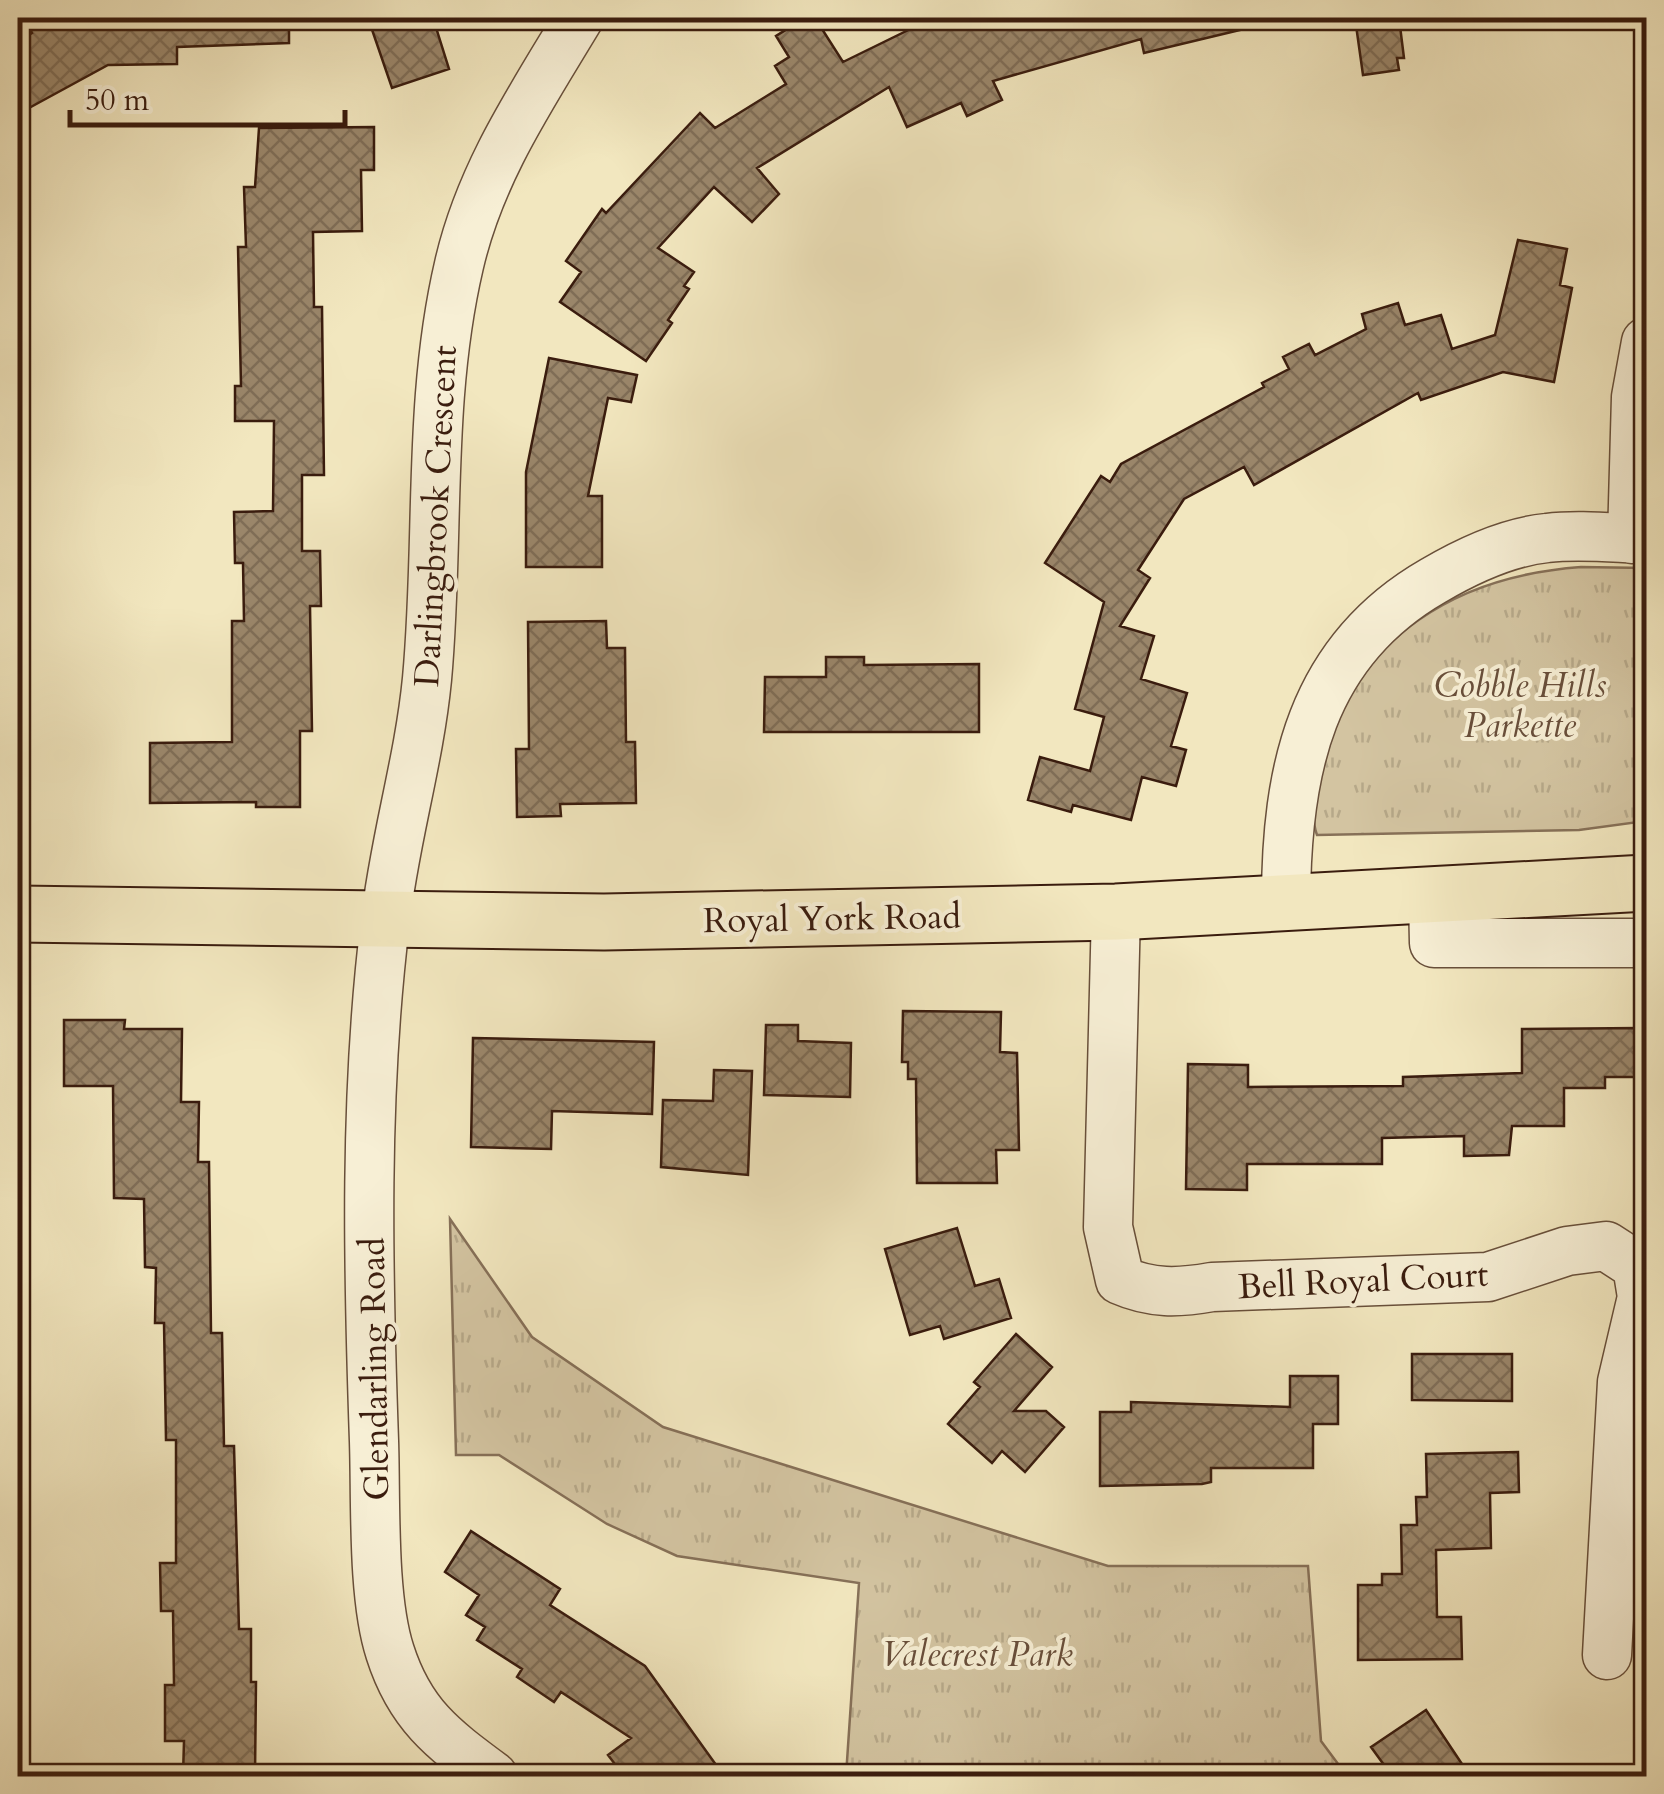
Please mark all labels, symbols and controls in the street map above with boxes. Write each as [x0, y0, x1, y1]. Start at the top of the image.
scale bar [70, 65, 345, 127]
text: 50 m [85, 80, 150, 121]
street label: Darlingbrook Crescent [403, 344, 469, 688]
park label: Cobble Hills Parkette [1434, 662, 1606, 750]
street label: Royal York Road [703, 893, 962, 945]
street label: Glendarling Road [349, 1236, 401, 1501]
street label: Bell Royal Court [1237, 1250, 1489, 1312]
park label: Valecrest Park [881, 1631, 1074, 1679]

